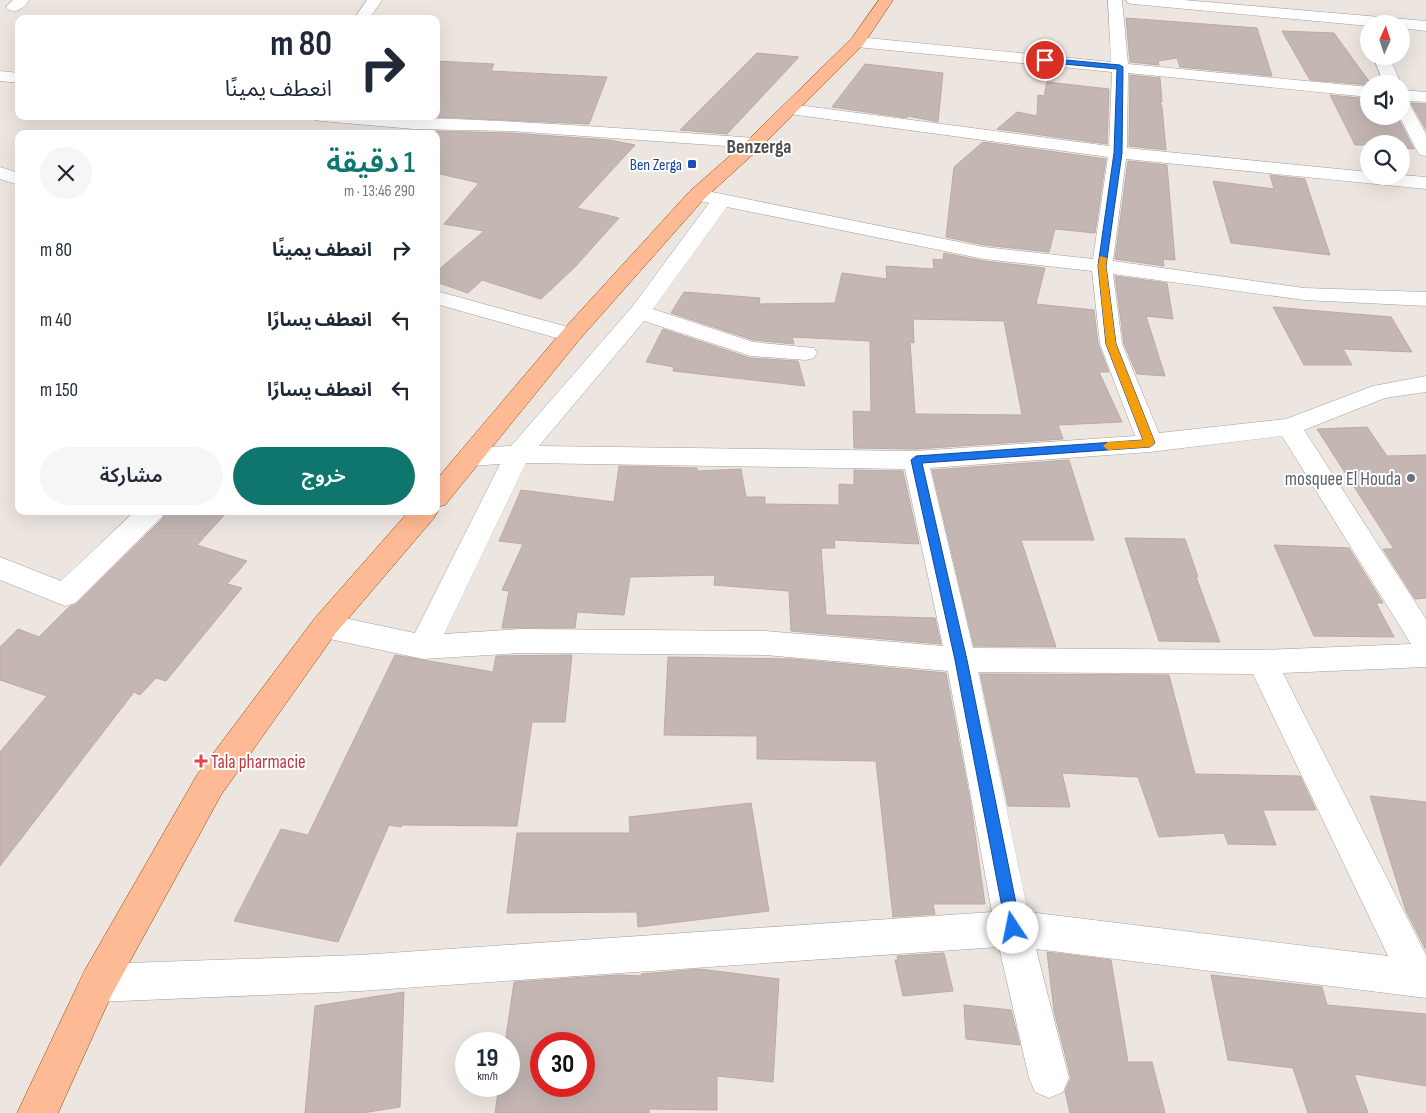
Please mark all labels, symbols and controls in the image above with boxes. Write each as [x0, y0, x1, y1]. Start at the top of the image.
north arrow [1360, 15, 1410, 65]
map controls [1360, 15, 1410, 185]
text: 80 m [270, 23, 332, 66]
icon: right [350, 35, 415, 100]
pin [1024, 39, 1066, 81]
icon: arrive [1031, 46, 1059, 74]
button: sound [1360, 75, 1410, 125]
text: انعطف يمينًا [225, 76, 332, 103]
district label: Benzerga [726, 135, 792, 159]
button: search [1360, 135, 1410, 185]
text: 1 دقيقة [326, 145, 415, 181]
button: close [40, 147, 92, 199]
place label: Ben Zerga [630, 156, 682, 175]
marker: Ben Zerga [686, 158, 698, 170]
text: 290 m · 13:46 [344, 182, 415, 201]
icon: right [387, 236, 415, 264]
text: 80 m [40, 239, 72, 262]
text: انعطف يمينًا [272, 239, 372, 262]
icon: left [387, 306, 415, 334]
text: 40 m [40, 309, 72, 332]
text: انعطف يسارًا [267, 309, 372, 332]
icon: left [387, 376, 415, 404]
text: 150 m [40, 379, 78, 402]
text: انعطف يسارًا [267, 379, 372, 402]
button: مشاركة [40, 447, 223, 505]
button: خروج [233, 447, 415, 505]
place label: mosquee El Houda [1285, 468, 1401, 491]
marker: mosquee El Houda [1405, 472, 1417, 484]
place label: Tala pharmacie [211, 751, 306, 774]
marker: Tala pharmacie [195, 755, 207, 767]
position arrow [986, 901, 1038, 953]
speed limit sign: 30 [530, 1032, 595, 1097]
text: 19 [477, 1043, 498, 1074]
text: km/h [477, 1069, 498, 1084]

